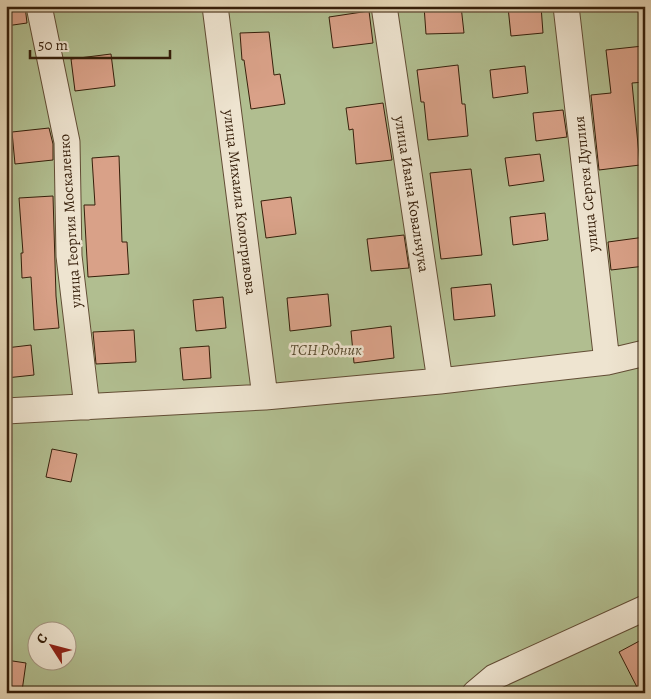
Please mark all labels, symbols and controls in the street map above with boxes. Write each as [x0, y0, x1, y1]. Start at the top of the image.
scale bar [30, 28, 170, 60]
text: 50 m [38, 35, 68, 55]
street label: улица Михаила Кологривова [219, 107, 261, 296]
street label: улица Ивана Ковальчука [390, 113, 434, 274]
street label: улица Сергея Дуплия [569, 115, 603, 254]
street label: улица Георгия Москаленко [54, 133, 86, 310]
park label: ТСН Родник [290, 340, 362, 360]
north arrow [28, 622, 78, 672]
text: С [32, 629, 52, 648]

